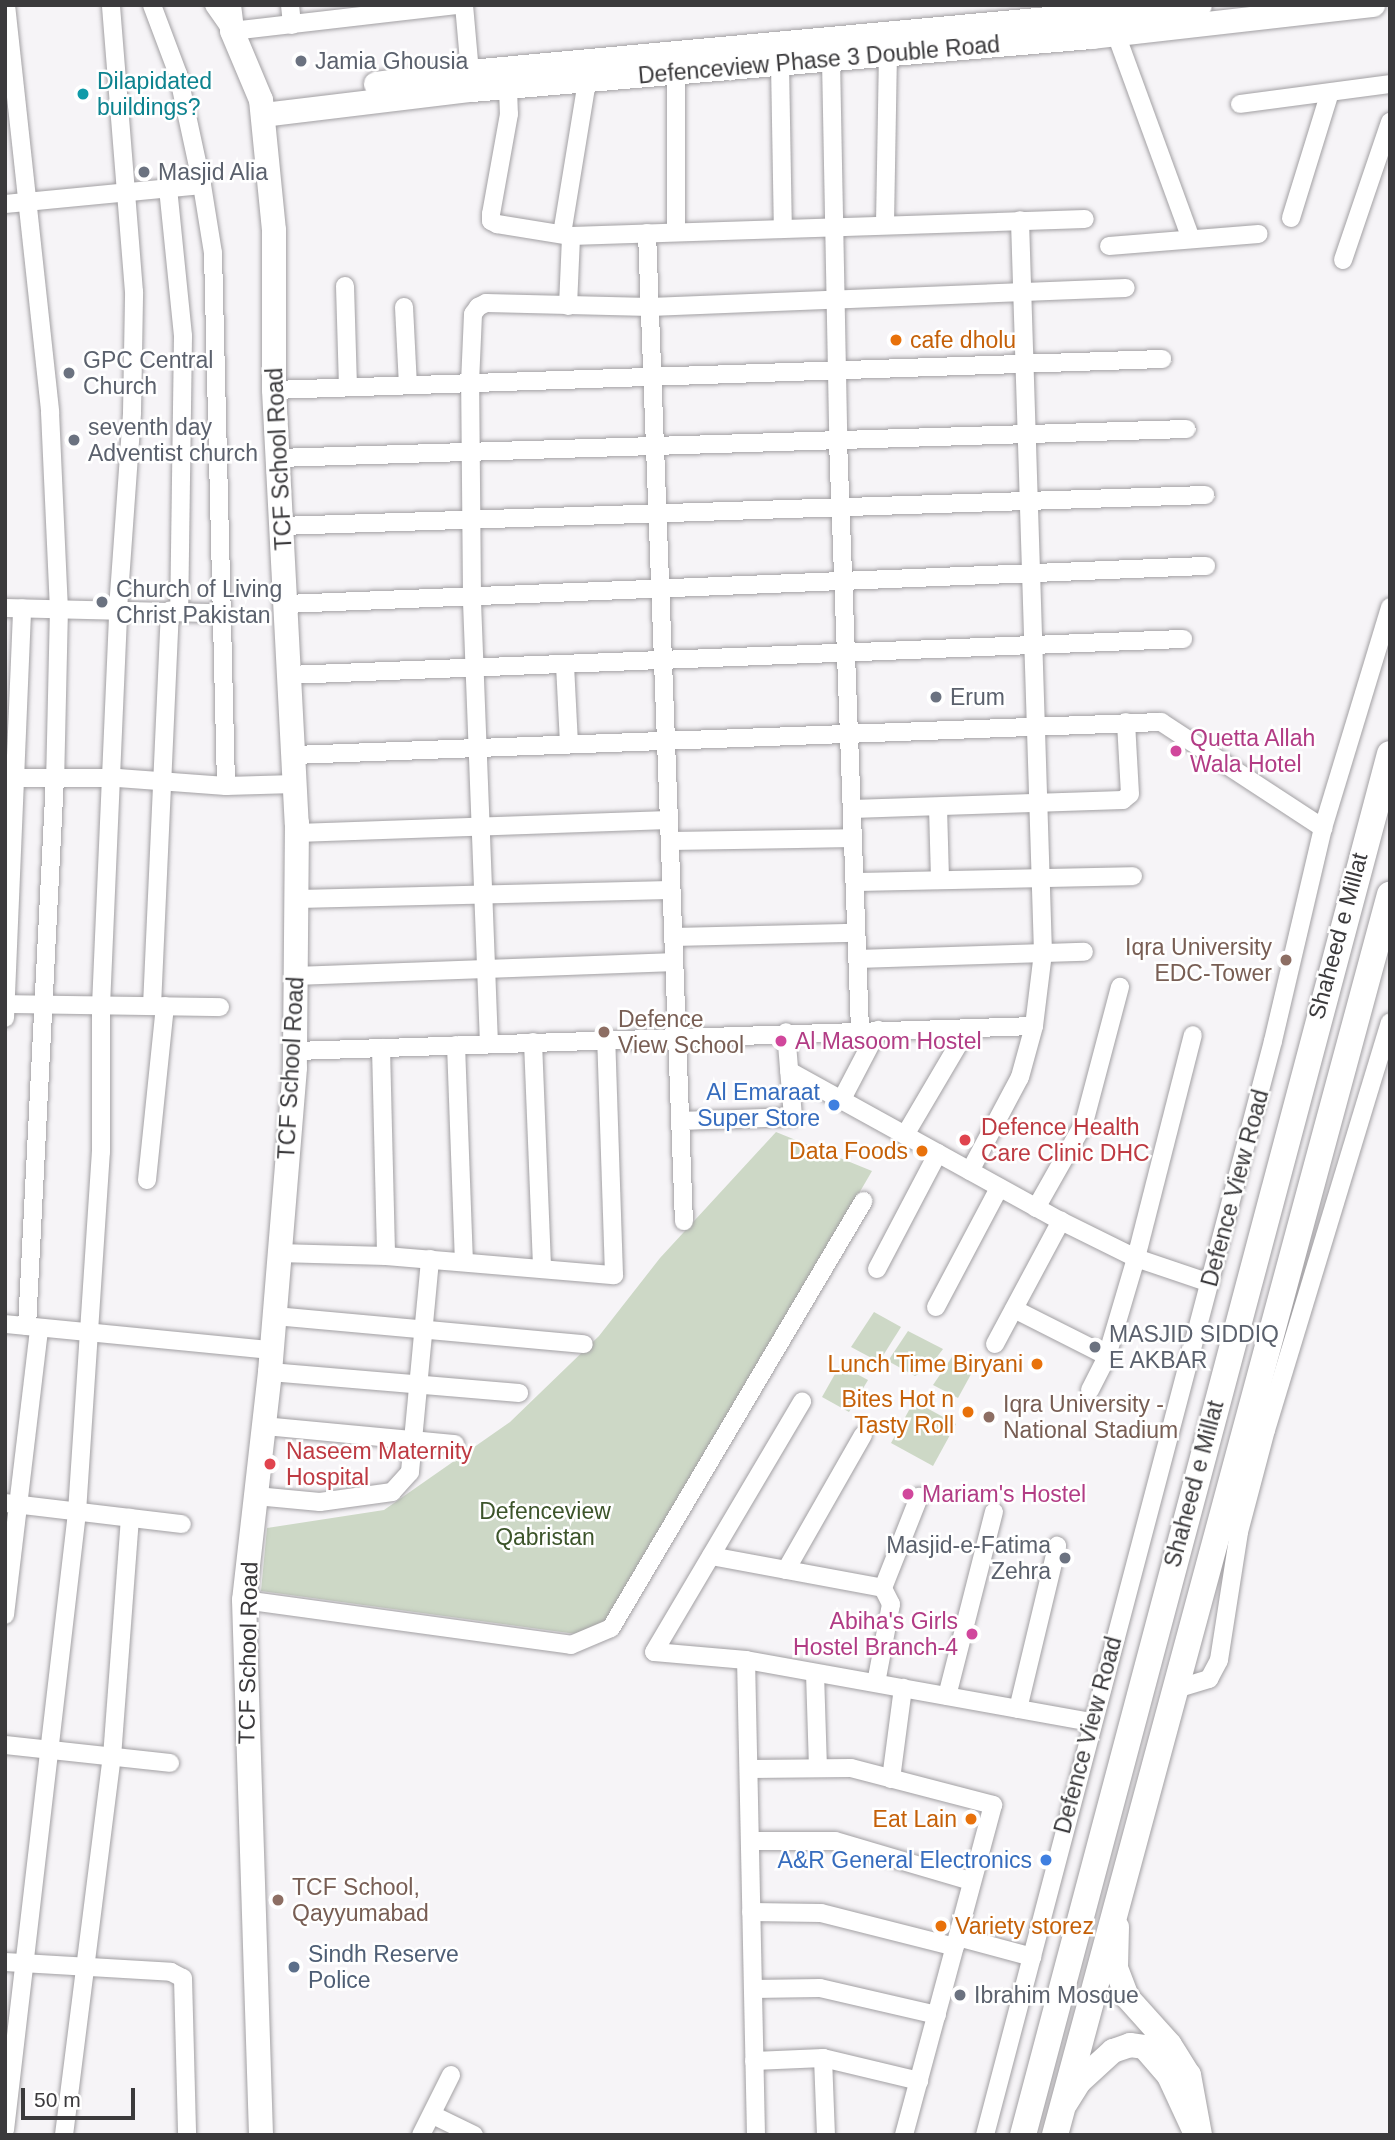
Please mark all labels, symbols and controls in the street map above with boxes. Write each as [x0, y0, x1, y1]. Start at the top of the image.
street label: Defenceview Phase 3 Double Road [637, 30, 1001, 90]
place label: Jamia Ghousia [315, 47, 468, 75]
marker: Jamia Ghousia [293, 53, 309, 69]
place label: Dilapidated buildings? [97, 67, 212, 121]
marker: Dilapidated buildings? [75, 86, 91, 102]
place label: Masjid Alia [158, 158, 269, 186]
marker: Masjid Alia [136, 164, 152, 180]
place label: cafe dholu [910, 326, 1016, 354]
marker: cafe dholu [888, 332, 904, 348]
place label: GPC Central Church [83, 346, 213, 400]
marker: GPC Central Church [61, 365, 77, 381]
street label: TCF School Road [260, 367, 298, 551]
place label: seventh day Adventist church [88, 413, 258, 467]
marker: seventh day Adventist church [66, 432, 82, 448]
place label: Church of Living Christ Pakistan [116, 575, 282, 629]
marker: Church of Living Christ Pakistan [94, 594, 110, 610]
place label: Erum [950, 683, 1005, 711]
marker: Erum [928, 689, 944, 705]
place label: Quetta Allah Wala Hotel [1190, 724, 1317, 778]
marker: Quetta Allah Wala Hotel [1168, 743, 1184, 759]
street label: Shaheed e Millat [1302, 850, 1374, 1022]
place label: Iqra University EDC-Tower [1125, 933, 1272, 987]
marker: Iqra University EDC-Tower [1278, 952, 1294, 968]
street label: TCF School Road [272, 976, 310, 1160]
place label: Defence View School [618, 1005, 744, 1059]
marker: Defence View School [596, 1024, 612, 1040]
place label: Al Masoom Hostel [795, 1027, 982, 1055]
marker: Al Masoom Hostel [773, 1033, 789, 1049]
place label: Al Emaraat Super Store [697, 1078, 820, 1132]
street label: Defence View Road [1195, 1086, 1275, 1290]
marker: Al Emaraat Super Store [826, 1097, 842, 1113]
place label: Defence Health Care Clinic DHC [981, 1113, 1150, 1167]
marker: Defence Health Care Clinic DHC [955, 1130, 975, 1150]
place label: Data Foods [789, 1137, 908, 1165]
marker: Data Foods [914, 1143, 930, 1159]
place label: MASJID SIDDIQ E AKBAR [1109, 1320, 1279, 1374]
marker: MASJID SIDDIQ E AKBAR [1087, 1339, 1103, 1355]
place label: Lunch Time Biryani [827, 1350, 1023, 1378]
marker: Lunch Time Biryani [1029, 1356, 1045, 1372]
place label: Bites Hot n Tasty Roll [842, 1385, 954, 1439]
place label: Iqra University - National Stadium [1003, 1390, 1178, 1444]
street label: Shaheed e Millat [1158, 1398, 1230, 1570]
marker: Bites Hot n Tasty Roll [960, 1404, 976, 1420]
marker: Iqra University - National Stadium [981, 1409, 997, 1425]
place label: Naseem Maternity Hospital [286, 1437, 473, 1491]
marker: Naseem Maternity Hospital [260, 1454, 280, 1474]
place label: Mariam's Hostel [922, 1480, 1086, 1508]
marker: Mariam's Hostel [900, 1486, 916, 1502]
park label: Defenceview Qabristan [479, 1497, 611, 1551]
place label: Masjid-e-Fatima Zehra [886, 1531, 1051, 1585]
marker: Masjid-e-Fatima Zehra [1057, 1550, 1073, 1566]
street label: TCF School Road [233, 1561, 263, 1745]
place label: Abiha's Girls Hostel Branch-4 [793, 1607, 958, 1661]
marker: Abiha's Girls Hostel Branch-4 [964, 1626, 980, 1642]
street label: Defence View Road [1048, 1633, 1128, 1837]
place label: Eat Lain [873, 1805, 957, 1833]
marker: Eat Lain [963, 1811, 979, 1827]
place label: A&R General Electronics [778, 1846, 1032, 1874]
marker: A&R General Electronics [1038, 1852, 1054, 1868]
place label: TCF School, Qayyumabad [292, 1873, 429, 1927]
marker: TCF School, Qayyumabad [270, 1892, 286, 1908]
place label: Variety storez [955, 1912, 1094, 1940]
marker: Variety storez [933, 1918, 949, 1934]
place label: Sindh Reserve Police [308, 1940, 459, 1994]
marker: Sindh Reserve Police [286, 1959, 302, 1975]
place label: Ibrahim Mosque [974, 1981, 1139, 2009]
marker: Ibrahim Mosque [952, 1987, 968, 2003]
scale bar [24, 2074, 138, 2118]
text: 50 m [34, 2088, 81, 2111]

